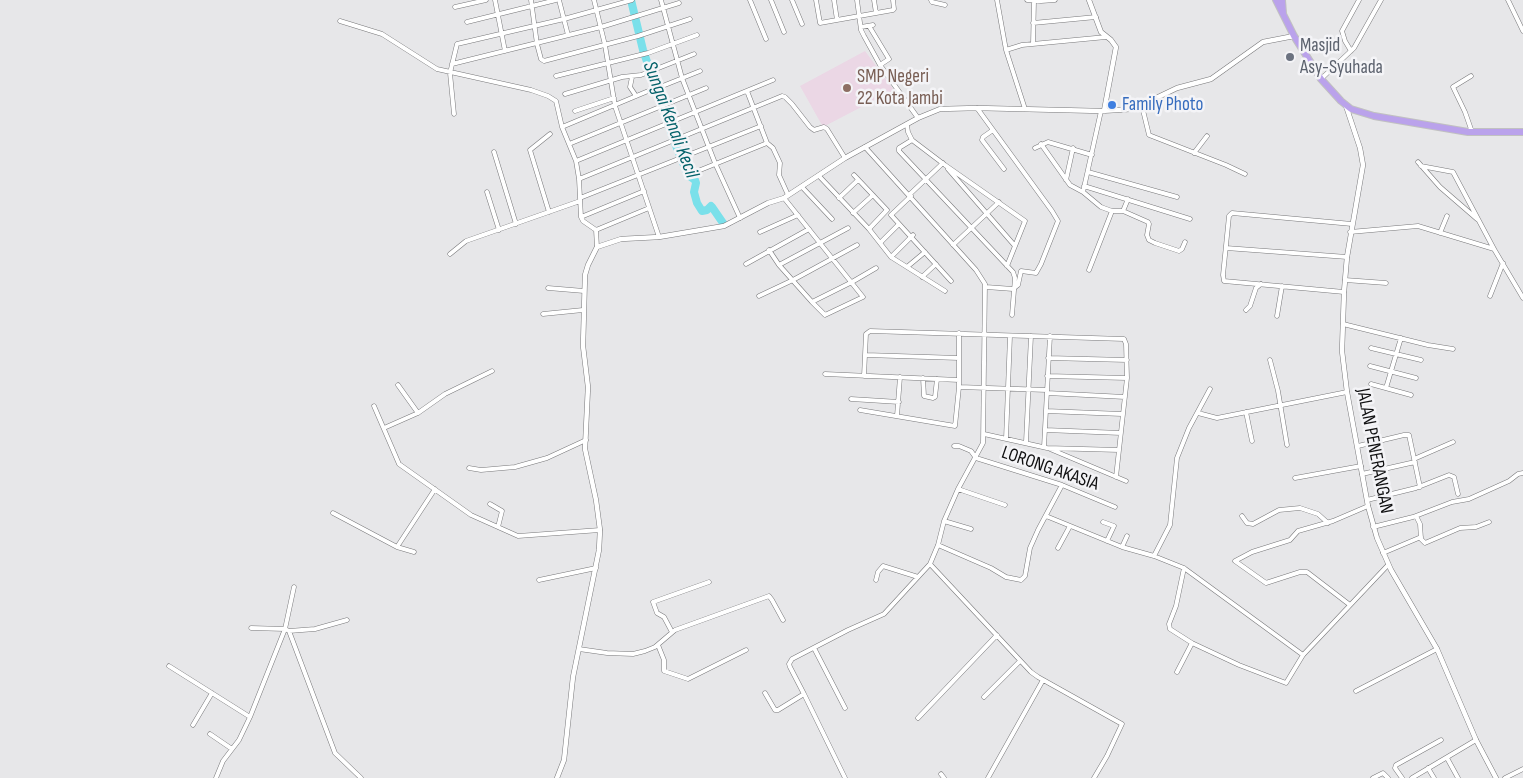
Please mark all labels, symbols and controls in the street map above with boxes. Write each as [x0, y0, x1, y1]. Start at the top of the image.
place label: Masjid Asy-Syuhada [1300, 35, 1383, 79]
marker: Masjid Asy-Syuhada [1284, 51, 1296, 63]
water label: Sungai Kenali Kecil [637, 58, 703, 182]
place label: SMP Negeri 22 Kota Jambi [857, 66, 943, 110]
marker: SMP Negeri 22 Kota Jambi [841, 82, 853, 94]
place label: Family Photo [1122, 94, 1203, 116]
marker: Family Photo [1106, 99, 1118, 111]
street label: JALAN PENERANGAN [1351, 386, 1397, 516]
street label: LORONG AKASIA [998, 442, 1102, 496]

